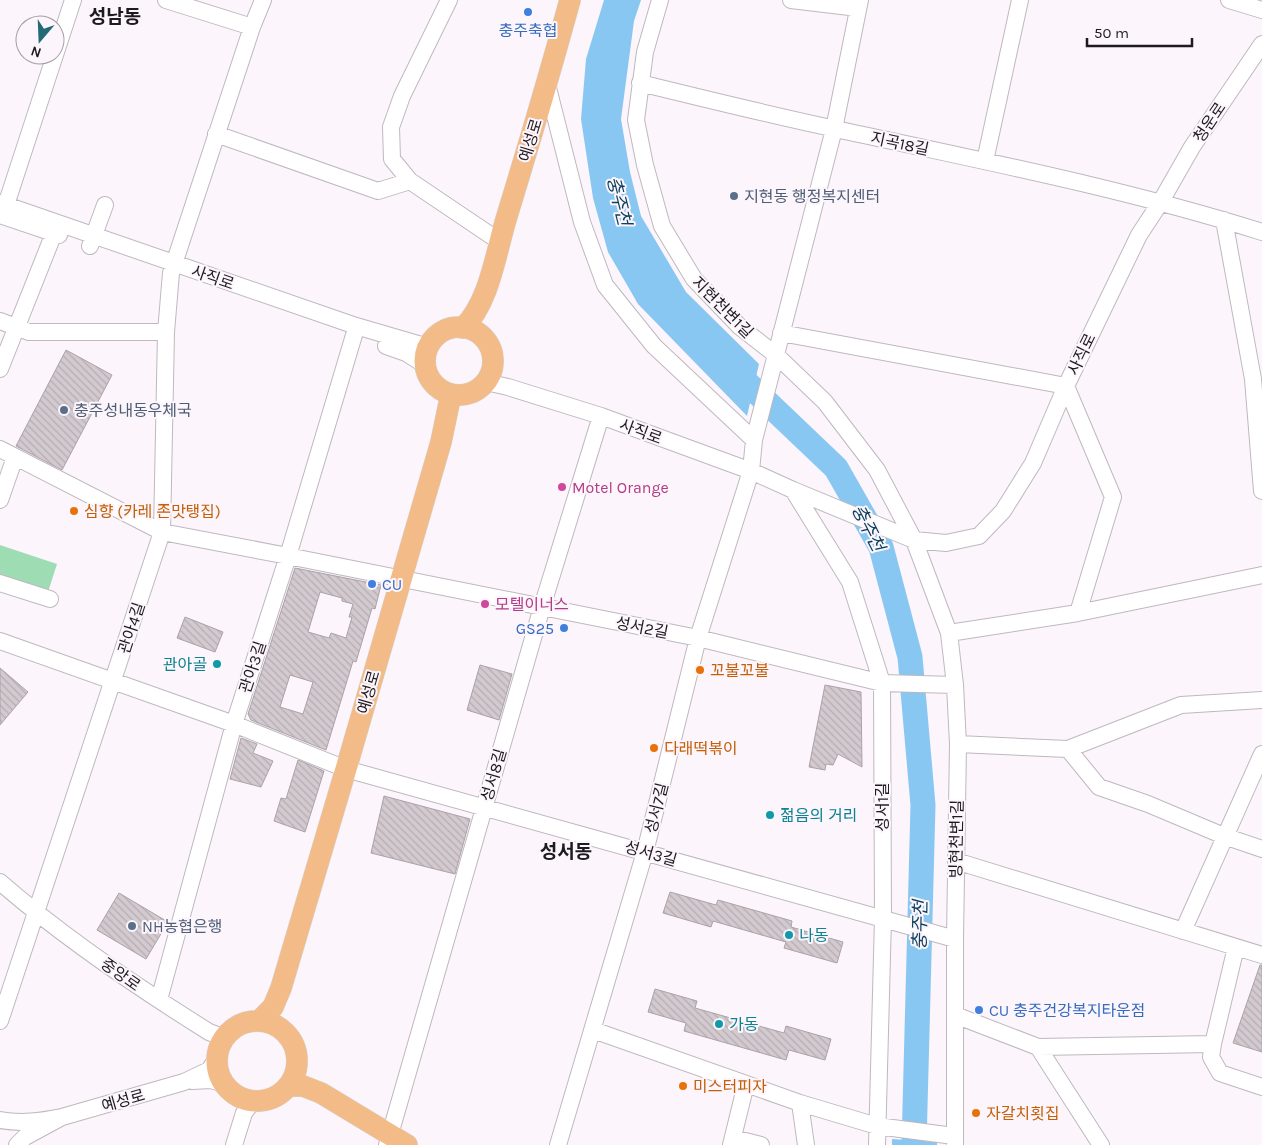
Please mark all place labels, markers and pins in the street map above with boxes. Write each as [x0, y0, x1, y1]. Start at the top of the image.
marker: 충주축협 [522, 6, 534, 18]
place label: 충주축협 [499, 21, 557, 40]
place label: 지현동 행정복지센터 [744, 187, 880, 206]
marker: 지현동 행정복지센터 [728, 190, 740, 202]
place label: 충주성내동우체국 [74, 401, 192, 420]
marker: 충주성내동우체국 [58, 404, 70, 416]
place label: Motel Orange [572, 478, 669, 497]
marker: Motel Orange [556, 481, 568, 493]
place label: 심향 (카레 존맛탱집) [84, 502, 221, 521]
marker: 심향 (카레 존맛탱집) [68, 505, 80, 517]
place label: CU [382, 575, 402, 594]
marker: CU [366, 578, 378, 590]
place label: 모텔이너스 [495, 595, 569, 614]
marker: 모텔이너스 [479, 598, 491, 610]
place label: GS25 [516, 619, 554, 638]
marker: GS25 [558, 622, 570, 634]
place label: 관아골 [163, 655, 207, 674]
marker: 관아골 [211, 658, 223, 670]
place label: 꼬불꼬불 [710, 661, 769, 680]
marker: 꼬불꼬불 [694, 664, 706, 676]
place label: 다래떡볶이 [664, 739, 738, 758]
marker: 다래떡볶이 [648, 742, 660, 754]
place label: 젊음의 거리 [780, 806, 857, 825]
marker: 젊음의 거리 [764, 809, 776, 821]
place label: NH농협은행 [142, 917, 223, 936]
marker: NH농협은행 [126, 920, 138, 932]
place label: 나동 [799, 926, 829, 945]
marker: 나동 [783, 929, 795, 941]
place label: CU 충주건강복지타운점 [989, 1001, 1146, 1020]
marker: CU 충주건강복지타운점 [973, 1004, 985, 1016]
place label: 가동 [729, 1015, 759, 1034]
marker: 가동 [713, 1018, 725, 1030]
place label: 미스터피자 [693, 1077, 767, 1096]
marker: 미스터피자 [677, 1080, 689, 1092]
place label: 자갈치횟집 [986, 1104, 1060, 1123]
marker: 자갈치횟집 [970, 1107, 982, 1119]

